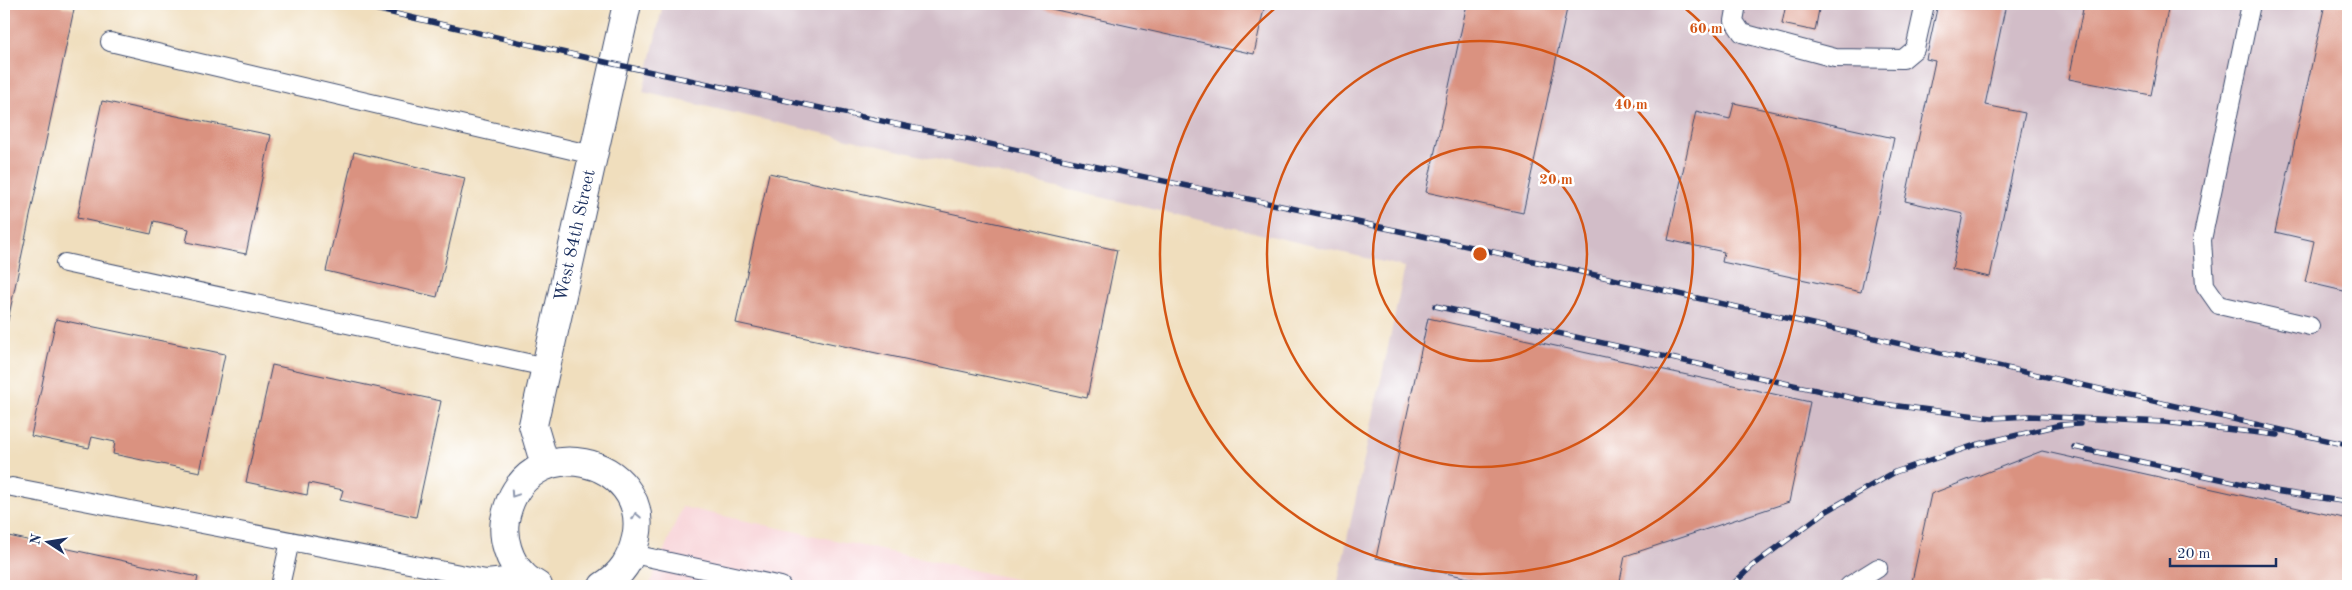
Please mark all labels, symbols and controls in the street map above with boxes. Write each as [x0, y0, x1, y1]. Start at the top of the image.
text: 60 m [1689, 22, 1723, 37]
text: 40 m [1614, 98, 1648, 113]
street label: West 84th Street [552, 168, 599, 303]
text: 20 m [1539, 173, 1573, 188]
centre of rings [1471, 245, 1489, 263]
one-way arrow [511, 488, 520, 498]
one-way arrow [631, 511, 641, 520]
north arrow [22, 518, 72, 568]
text: N [28, 533, 44, 546]
scale bar [2170, 535, 2276, 567]
text: 20 m [2177, 547, 2211, 562]

